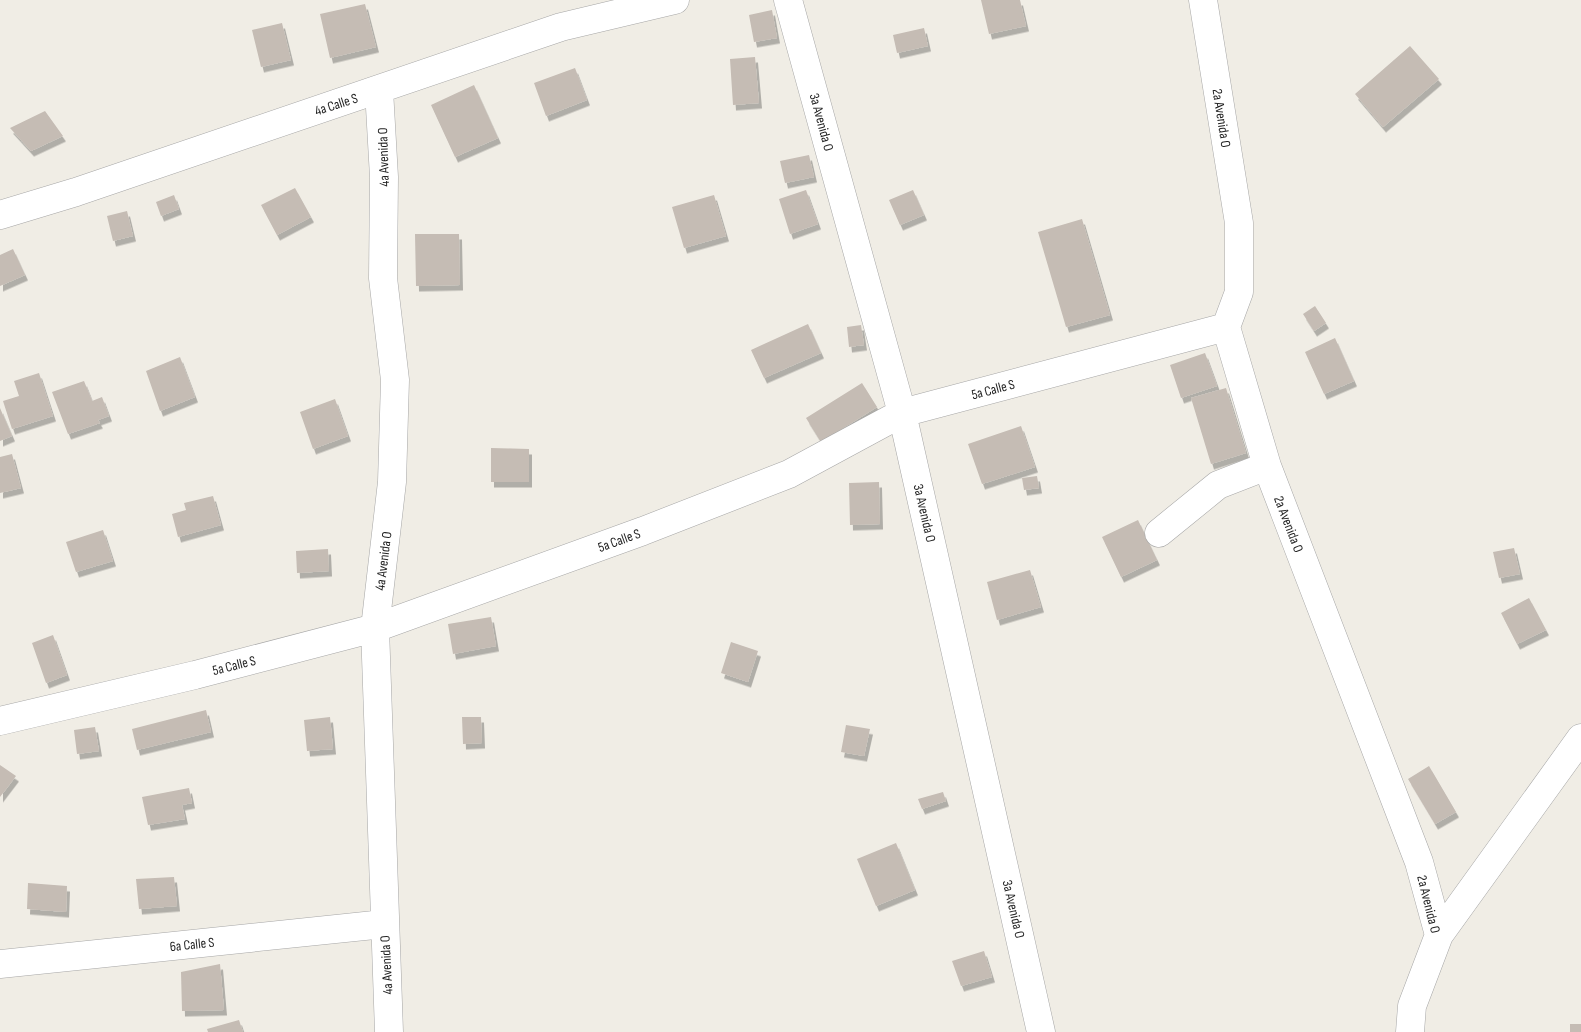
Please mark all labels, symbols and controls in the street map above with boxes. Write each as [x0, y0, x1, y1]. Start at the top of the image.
street label: 2a Avenida O [1208, 88, 1235, 149]
street label: 4a Calle S [312, 90, 360, 119]
street label: 3a Avenida O [806, 91, 837, 153]
street label: 4a Avenida O [374, 127, 393, 187]
street label: 5a Calle S [970, 376, 1017, 403]
street label: 3a Avenida O [910, 482, 939, 544]
street label: 2a Avenida O [1270, 494, 1307, 555]
street label: 5a Calle S [595, 525, 643, 556]
street label: 4a Avenida O [371, 531, 396, 591]
street label: 5a Calle S [211, 652, 258, 679]
street label: 2a Avenida O [1413, 873, 1444, 935]
street label: 3a Avenida O [999, 878, 1028, 940]
street label: 6a Calle S [169, 934, 215, 955]
street label: 4a Avenida O [376, 935, 397, 995]

